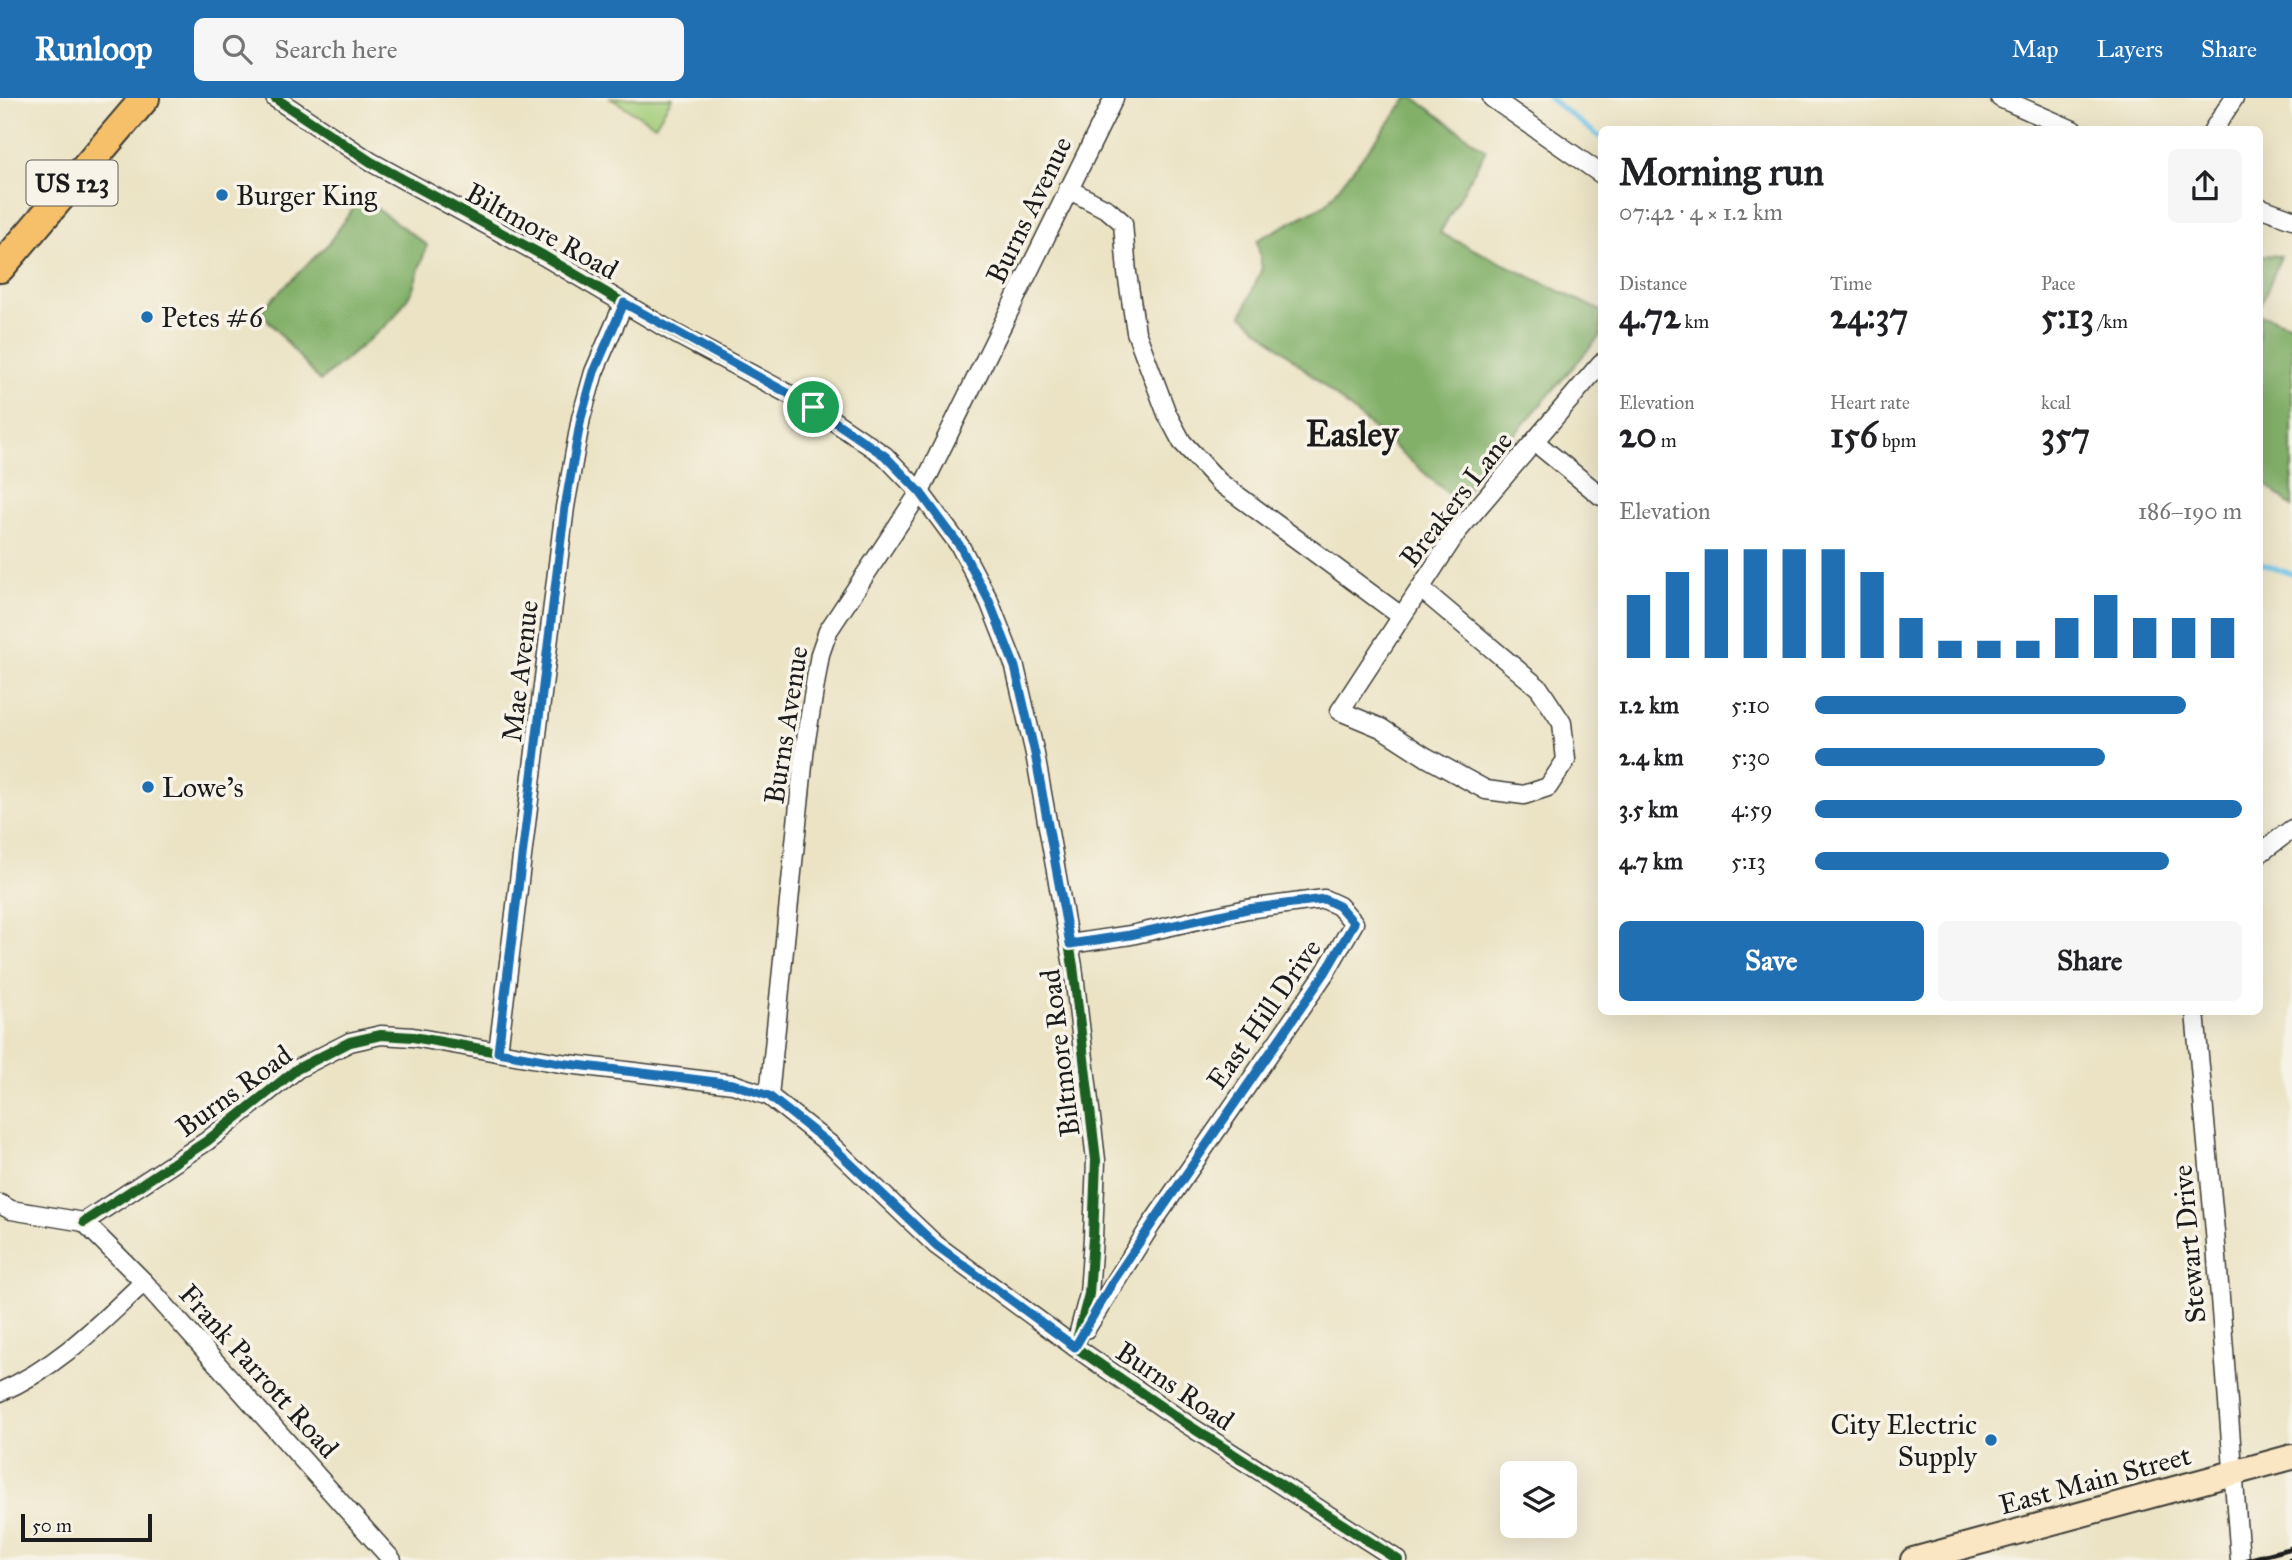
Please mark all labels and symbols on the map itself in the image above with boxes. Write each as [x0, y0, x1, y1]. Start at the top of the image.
street label: Burns Avenue [978, 131, 1080, 289]
road number: US 123 [27, 160, 118, 206]
street label: Biltmore Road [460, 175, 624, 287]
place label: Burger King [236, 178, 378, 213]
marker: Burger King [214, 187, 230, 203]
place label: Petes #6 [161, 300, 265, 335]
marker: Petes #6 [139, 309, 155, 325]
pin [783, 377, 843, 437]
district label: Easley [1306, 413, 1400, 456]
street label: Breakers Lane [1392, 424, 1520, 574]
street label: Mae Avenue [494, 598, 546, 744]
street label: Burns Avenue [756, 644, 816, 806]
place label: Lowe's [162, 770, 244, 805]
marker: Lowe's [140, 779, 156, 795]
street label: East Hill Drive [1199, 932, 1329, 1096]
street label: Biltmore Road [1032, 967, 1088, 1139]
street label: Burns Road [169, 1037, 299, 1145]
street label: Stewart Drive [2165, 1163, 2213, 1325]
street label: Frank Parrott Road [172, 1277, 346, 1465]
street label: Burns Road [1109, 1334, 1241, 1438]
place label: City Electric Supply [1830, 1407, 1978, 1474]
marker: City Electric Supply [1983, 1432, 1999, 1448]
street label: East Main Street [1995, 1438, 2195, 1522]
scale bar [21, 1511, 152, 1543]

